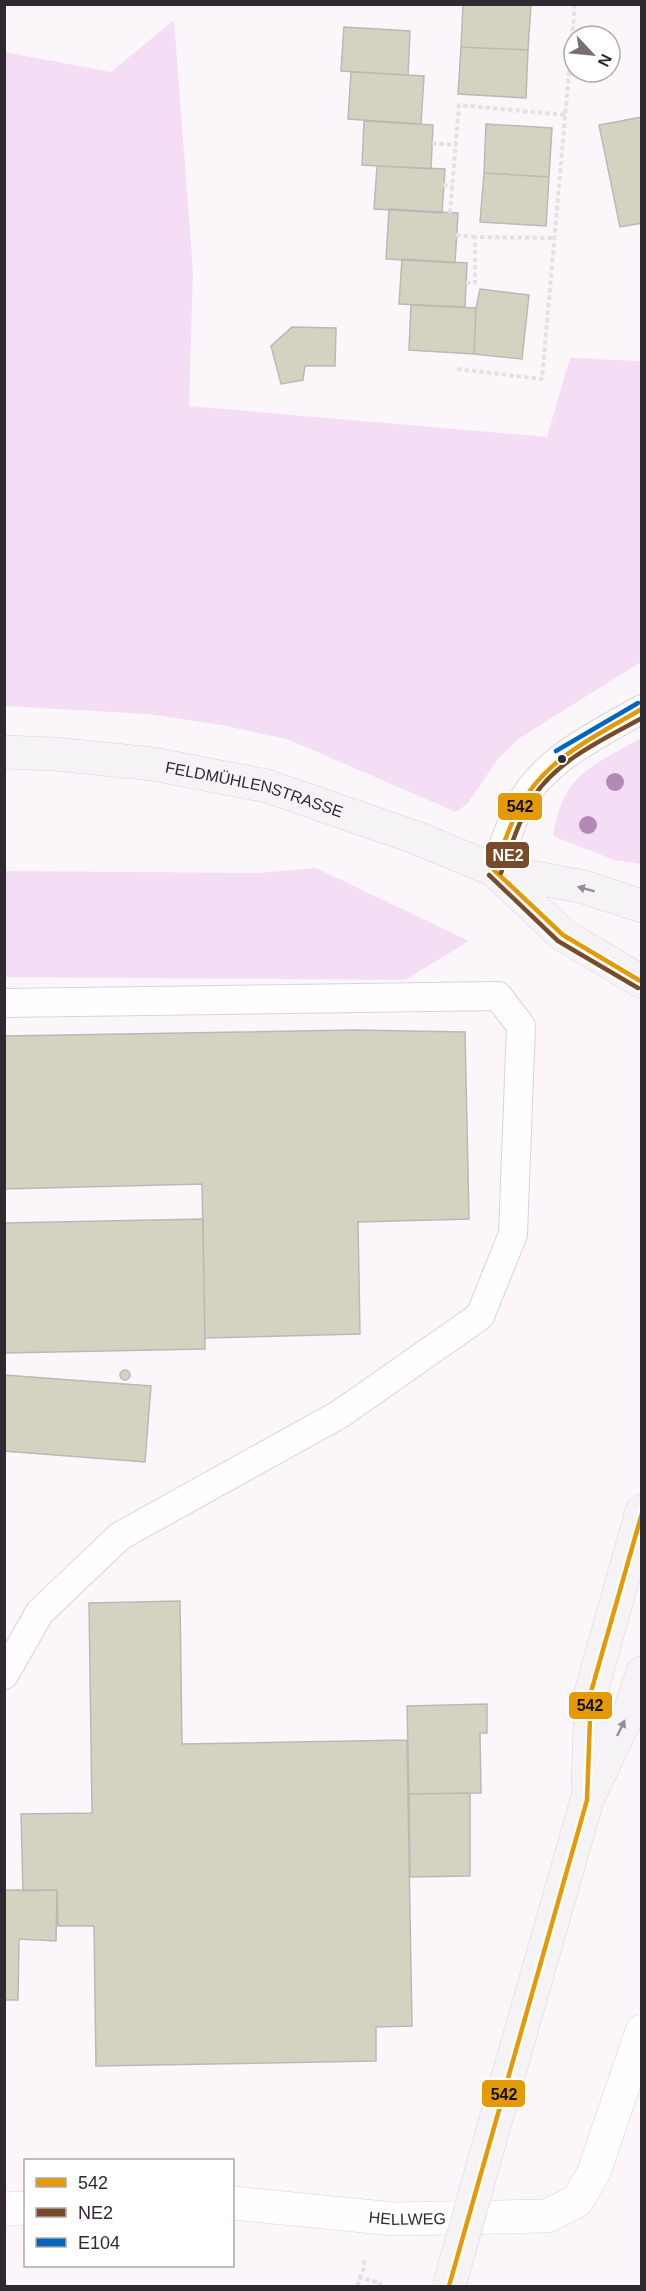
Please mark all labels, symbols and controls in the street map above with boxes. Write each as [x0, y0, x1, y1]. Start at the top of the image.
north arrow [562, 24, 622, 84]
text: N [595, 51, 615, 69]
unlabelled marker [556, 753, 568, 765]
street label: FELDMÜHLENSTRASSE [164, 759, 345, 821]
line badge: 542 [497, 792, 543, 821]
text: 542 [507, 798, 533, 815]
line badge: NE2 [485, 841, 530, 869]
text: NE2 [492, 847, 524, 864]
one-way arrow [576, 883, 595, 893]
line badge: 542 [568, 1691, 613, 1720]
text: 542 [577, 1697, 603, 1714]
one-way arrow [617, 1720, 626, 1737]
line badge: 542 [481, 2079, 526, 2108]
text: 542 [491, 2086, 517, 2103]
legend [24, 2159, 234, 2267]
text: 542 [78, 2173, 108, 2193]
text: NE2 [78, 2203, 113, 2223]
street label: HELLWEG [368, 2209, 446, 2228]
text: E104 [78, 2233, 120, 2253]

